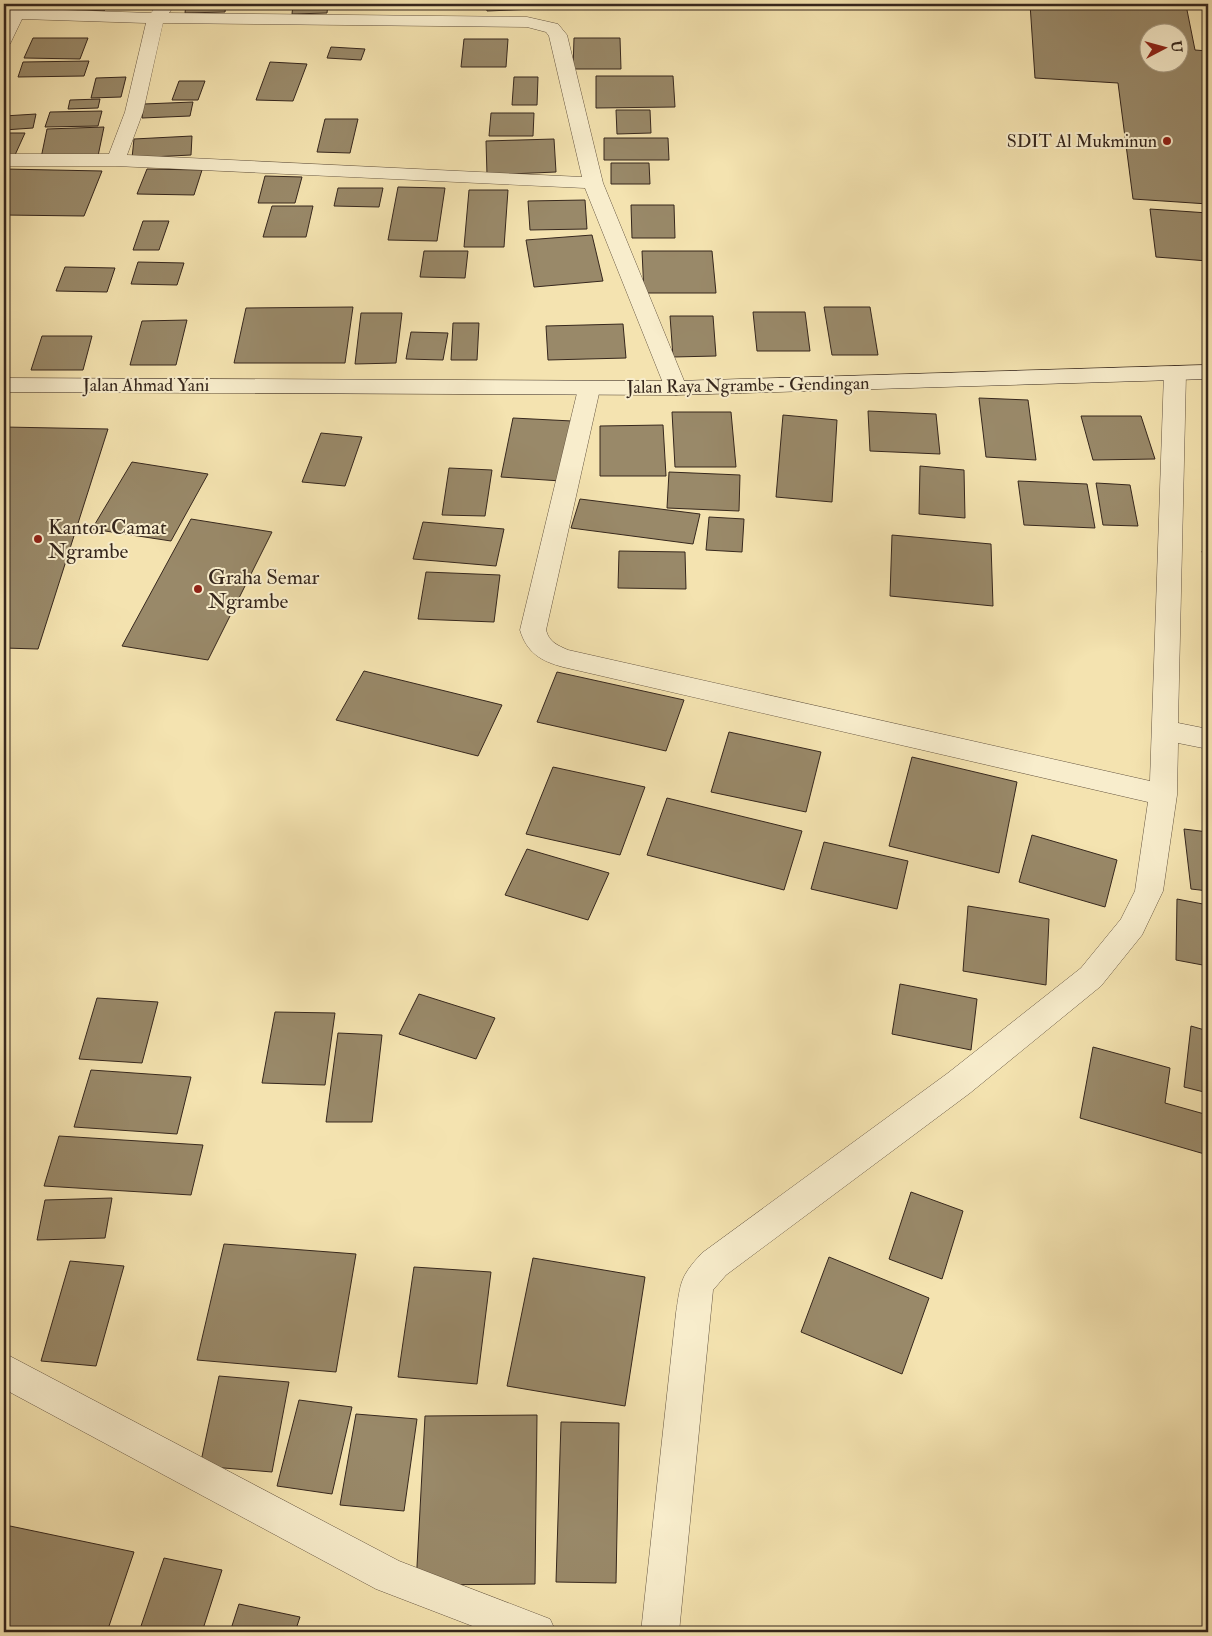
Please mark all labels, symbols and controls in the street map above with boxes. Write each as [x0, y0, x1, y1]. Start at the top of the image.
north arrow [1140, 22, 1190, 72]
text: U [1167, 40, 1186, 54]
place label: SDIT Al Mukminun [1007, 130, 1157, 153]
marker: SDIT Al Mukminun [1161, 135, 1173, 147]
street label: Jalan Raya Ngrambe - Gendingan [625, 372, 870, 399]
street label: Jalan Ahmad Yani [82, 374, 209, 397]
place label: Kantor Camat Ngrambe [48, 514, 167, 565]
marker: Kantor Camat Ngrambe [32, 533, 44, 545]
place label: Graha Semar Ngrambe [208, 564, 320, 615]
marker: Graha Semar Ngrambe [192, 583, 204, 595]

